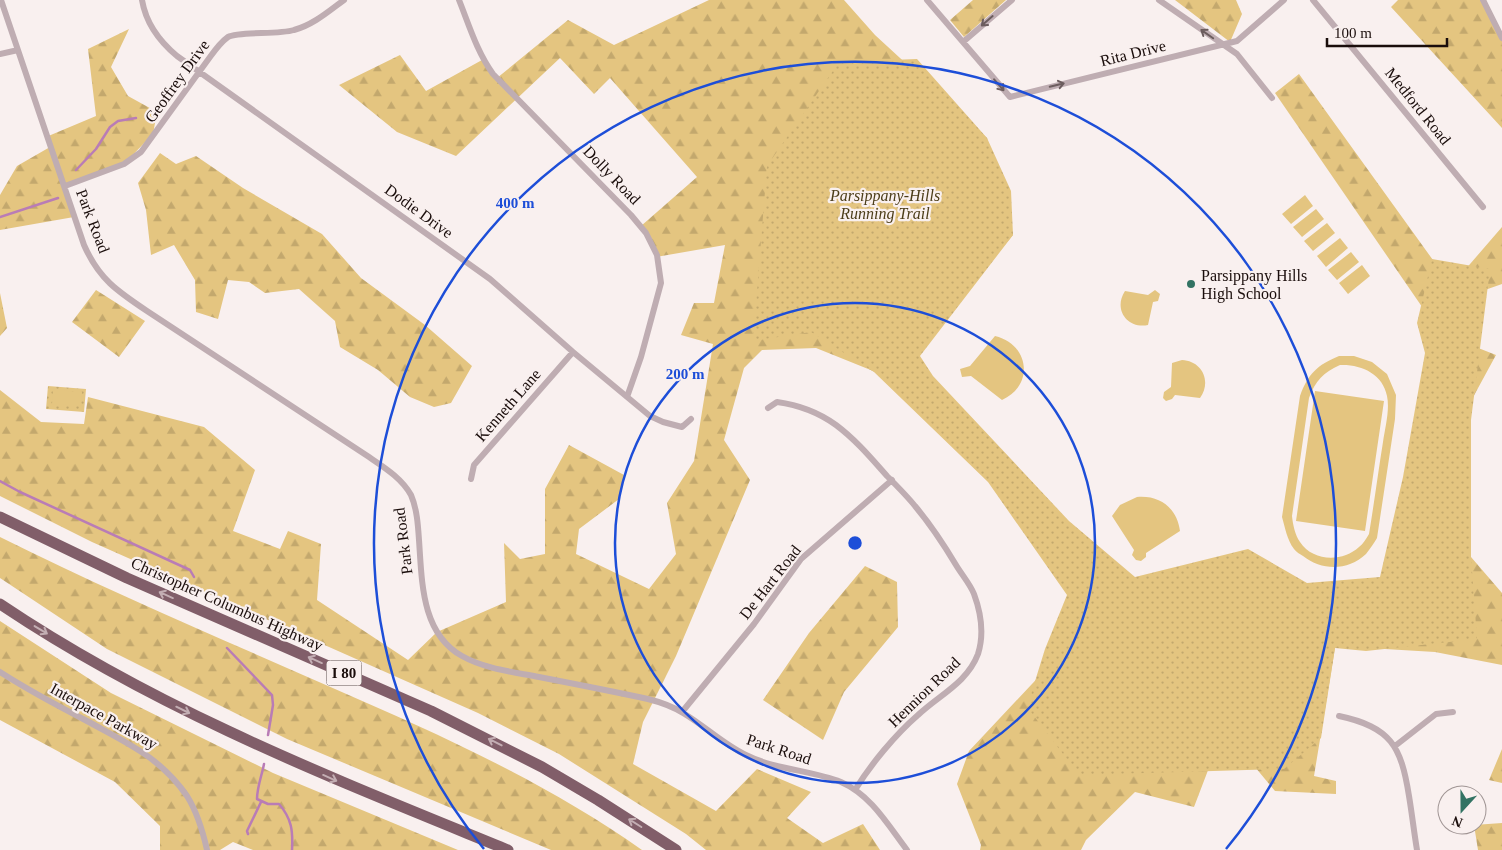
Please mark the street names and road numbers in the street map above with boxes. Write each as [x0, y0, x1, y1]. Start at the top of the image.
street label: Geoffrey Drive [141, 36, 213, 126]
street label: Rita Drive [1098, 37, 1168, 69]
street label: Medford Road [1382, 64, 1454, 148]
street label: Dolly Road [579, 142, 644, 208]
street label: Dodie Drive [382, 181, 456, 241]
street label: Park Road [73, 187, 113, 255]
street label: Kenneth Lane [472, 365, 544, 445]
street label: Park Road [390, 507, 416, 575]
street label: De Hart Road [736, 542, 804, 622]
street label: Christopher Columbus Highway [128, 554, 325, 655]
street label: Hennion Road [885, 654, 963, 730]
road number: I 80 [326, 660, 362, 686]
street label: Interpace Parkway [47, 680, 160, 753]
street label: Park Road [744, 731, 814, 767]

